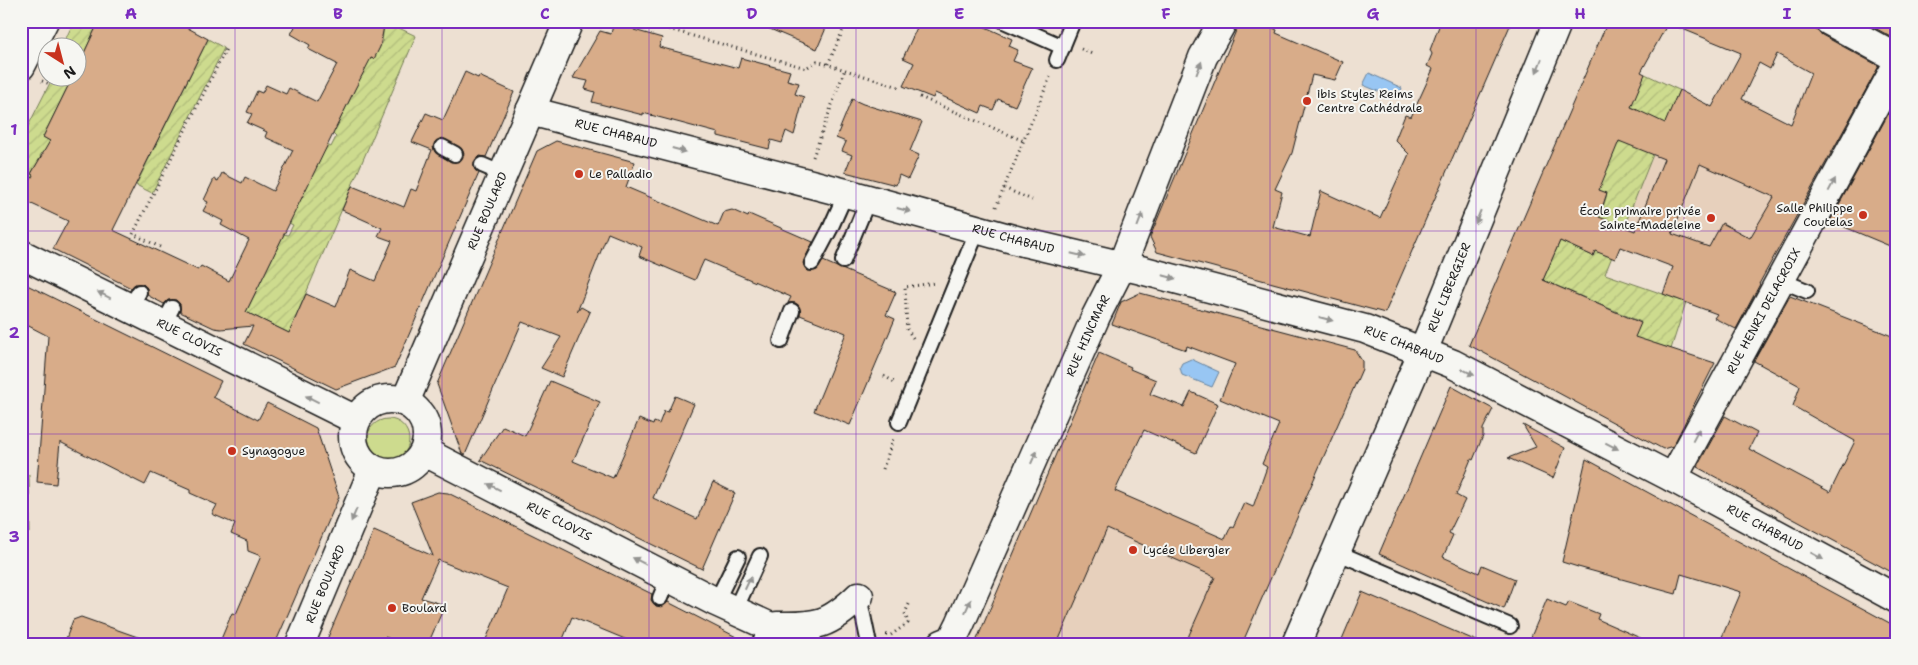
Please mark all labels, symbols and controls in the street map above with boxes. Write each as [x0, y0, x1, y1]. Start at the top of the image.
text: A [125, 3, 137, 24]
text: B [333, 3, 343, 24]
text: C [540, 3, 550, 24]
text: D [746, 3, 758, 24]
text: E [954, 3, 964, 24]
text: F [1161, 3, 1171, 24]
text: G [1367, 3, 1380, 24]
text: H [1574, 3, 1586, 24]
text: I [1783, 3, 1792, 24]
north arrow [38, 38, 88, 88]
one-way arrow [1535, 59, 1543, 73]
one-way arrow [1195, 60, 1203, 75]
text: N [60, 62, 79, 83]
place label: ibis Styles Reims Centre Cathédrale [1317, 86, 1423, 116]
marker: ibis Styles Reims Centre Cathédrale [1301, 95, 1313, 107]
street label: RUE CHABAUD [573, 115, 659, 152]
text: 1 [10, 119, 18, 140]
one-way arrow [672, 146, 687, 154]
place label: Le Palladio [589, 166, 653, 182]
marker: Le Palladio [573, 168, 585, 180]
street label: RUE BOULARD [463, 169, 511, 252]
one-way arrow [1828, 177, 1836, 192]
place label: Salle Philippe Coutelas [1776, 200, 1853, 230]
place label: École primaire privée Sainte-Madeleine [1580, 203, 1701, 233]
one-way arrow [897, 206, 912, 214]
marker: Salle Philippe Coutelas [1857, 209, 1869, 221]
one-way arrow [1474, 210, 1482, 225]
one-way arrow [1136, 212, 1144, 227]
marker: École primaire privée Sainte-Madeleine [1705, 212, 1717, 224]
street label: RUE CHABAUD [970, 220, 1056, 257]
street label: RUE LIBERGIER [1424, 240, 1474, 334]
street label: RUE HENRI DELACROIX [1723, 245, 1804, 377]
one-way arrow [1071, 251, 1086, 259]
one-way arrow [1161, 273, 1177, 281]
one-way arrow [97, 291, 111, 299]
street label: RUE HINCMAR [1062, 292, 1113, 379]
street label: RUE CLOVIS [154, 315, 225, 361]
one-way arrow [1319, 315, 1334, 323]
street label: RUE CHABAUD [1362, 321, 1446, 368]
text: 2 [8, 322, 20, 343]
one-way arrow [1460, 368, 1475, 376]
one-way arrow [305, 395, 319, 403]
one-way arrow [1692, 428, 1700, 442]
one-way arrow [1605, 442, 1619, 450]
place label: Synagogue [242, 443, 305, 459]
marker: Synagogue [226, 445, 238, 457]
one-way arrow [1030, 450, 1038, 464]
one-way arrow [487, 483, 501, 491]
street label: RUE CLOVIS [524, 498, 595, 545]
street label: RUE CHABAUD [1724, 501, 1806, 555]
one-way arrow [350, 507, 357, 522]
text: 3 [8, 526, 20, 547]
street label: RUE BOULARD [302, 542, 349, 626]
place label: Lycée Libergier [1143, 542, 1231, 558]
marker: Lycée Libergier [1127, 544, 1139, 556]
one-way arrow [1810, 552, 1824, 560]
one-way arrow [632, 557, 646, 565]
one-way arrow [744, 576, 752, 590]
one-way arrow [965, 599, 973, 613]
place label: Boulard [402, 600, 447, 616]
marker: Boulard [386, 602, 398, 614]

